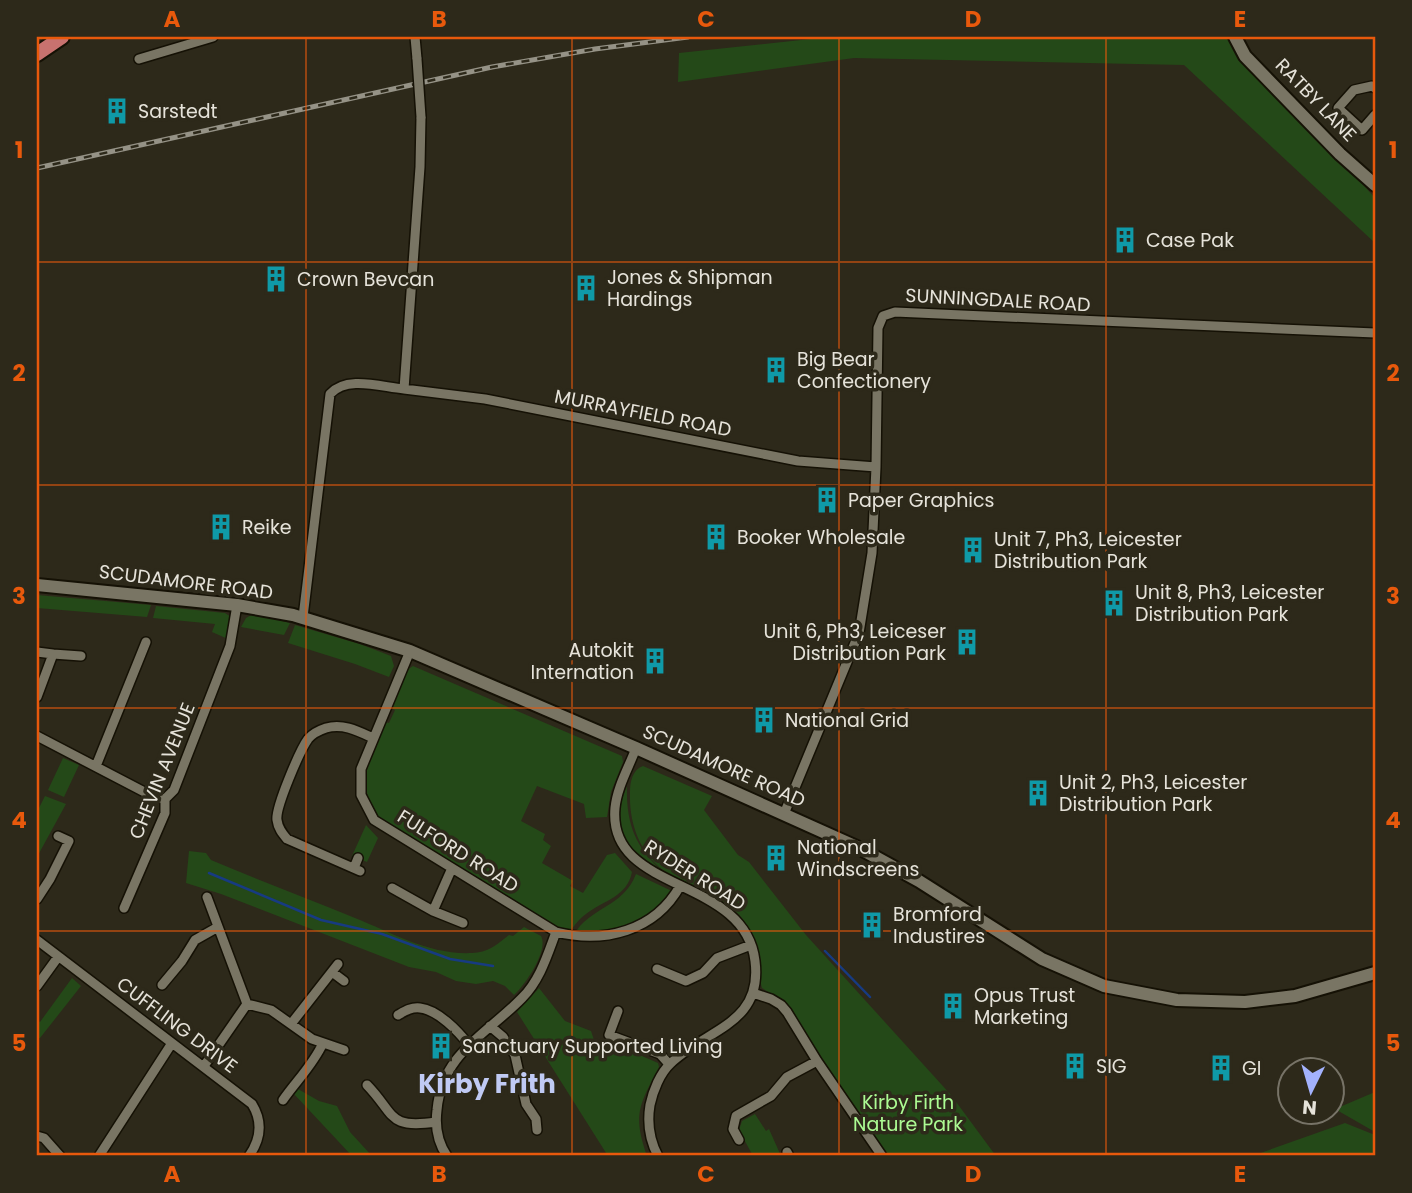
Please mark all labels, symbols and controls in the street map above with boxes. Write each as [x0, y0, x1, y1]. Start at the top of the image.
text: A [164, 3, 181, 35]
text: B [431, 3, 447, 35]
text: C [697, 3, 715, 35]
text: D [965, 3, 981, 35]
text: E [1234, 3, 1246, 35]
street label: RATBY LANE [1269, 52, 1363, 148]
building icon: Sarstedt [102, 96, 132, 126]
place label: Sarstedt [138, 98, 218, 125]
text: 1 [15, 134, 23, 166]
text: 1 [1389, 134, 1397, 166]
building icon: Case Pak [1110, 225, 1140, 255]
place label: Case Pak [1146, 227, 1234, 254]
building icon: Crown Bevcan [261, 264, 291, 294]
place label: Jones & Shipman Hardings [607, 264, 773, 313]
place label: Crown Bevcan [297, 266, 434, 293]
building icon: Jones & Shipman Hardings [571, 273, 601, 303]
street label: SUNNINGDALE ROAD [905, 282, 1091, 318]
place label: Big Bear Confectionery [797, 346, 931, 395]
building icon: Big Bear Confectionery [761, 355, 791, 385]
text: 2 [12, 357, 26, 389]
text: 2 [1386, 357, 1400, 389]
street label: MURRAYFIELD ROAD [552, 383, 734, 443]
building icon: Paper Graphics [812, 485, 842, 515]
place label: Paper Graphics [848, 487, 994, 514]
building icon: Reike [206, 512, 236, 542]
place label: Reike [242, 514, 292, 541]
building icon: Booker Wholesale [701, 522, 731, 552]
place label: Booker Wholesale [737, 524, 905, 551]
place label: Unit 7, Ph3, Leicester Distribution Park [994, 526, 1182, 575]
building icon: Unit 7, Ph3, Leicester Distribution Park [958, 535, 988, 565]
street label: SCUDAMORE ROAD [97, 558, 275, 606]
place label: Unit 8, Ph3, Leicester Distribution Park [1135, 579, 1324, 628]
text: 3 [12, 580, 26, 612]
text: 3 [1386, 580, 1400, 612]
building icon: Unit 8, Ph3, Leicester Distribution Park [1099, 588, 1129, 618]
place label: Unit 6, Ph3, Leiceser Distribution Park [764, 618, 946, 667]
building icon: Unit 6, Ph3, Leiceser Distribution Park [952, 627, 982, 657]
place label: Autokit Internation [530, 637, 634, 686]
building icon: Autokit Internation [640, 646, 670, 676]
street label: CHEVIN AVENUE [122, 699, 202, 843]
building icon: National Grid [749, 705, 779, 735]
place label: National Grid [785, 707, 909, 734]
street label: SCUDAMORE ROAD [638, 718, 810, 814]
place label: Unit 2, Ph3, Leicester Distribution Park [1059, 769, 1247, 818]
building icon: Unit 2, Ph3, Leicester Distribution Park [1023, 778, 1053, 808]
street label: FULFORD ROAD [392, 803, 524, 899]
text: 4 [11, 804, 27, 836]
text: 4 [1385, 804, 1401, 836]
street label: RYDER ROAD [639, 833, 751, 917]
place label: National Windscreens [797, 834, 919, 883]
building icon: National Windscreens [761, 843, 791, 873]
place label: Bromford Industires [893, 901, 985, 950]
building icon: Bromford Industires [857, 910, 887, 940]
street label: CUFFLING DRIVE [111, 971, 243, 1079]
place label: Opus Trust Marketing [974, 982, 1075, 1031]
building icon: Opus Trust Marketing [938, 991, 968, 1021]
text: 5 [12, 1027, 26, 1059]
text: 5 [1386, 1027, 1400, 1059]
building icon: Sanctuary Supported Living [426, 1031, 456, 1061]
place label: Sanctuary Supported Living [462, 1033, 723, 1060]
building icon: SIG [1060, 1051, 1090, 1081]
place label: SIG [1096, 1053, 1127, 1080]
building icon: GI [1206, 1053, 1236, 1083]
place label: GI [1242, 1055, 1261, 1082]
north arrow [1276, 1056, 1346, 1126]
district label: Kirby Frith [418, 1066, 556, 1102]
park label: Kirby Firth Nature Park [853, 1089, 963, 1138]
text: N [1301, 1093, 1318, 1122]
text: A [164, 1158, 181, 1190]
text: B [431, 1158, 447, 1190]
text: C [697, 1158, 715, 1190]
text: D [965, 1158, 981, 1190]
text: E [1234, 1158, 1246, 1190]

